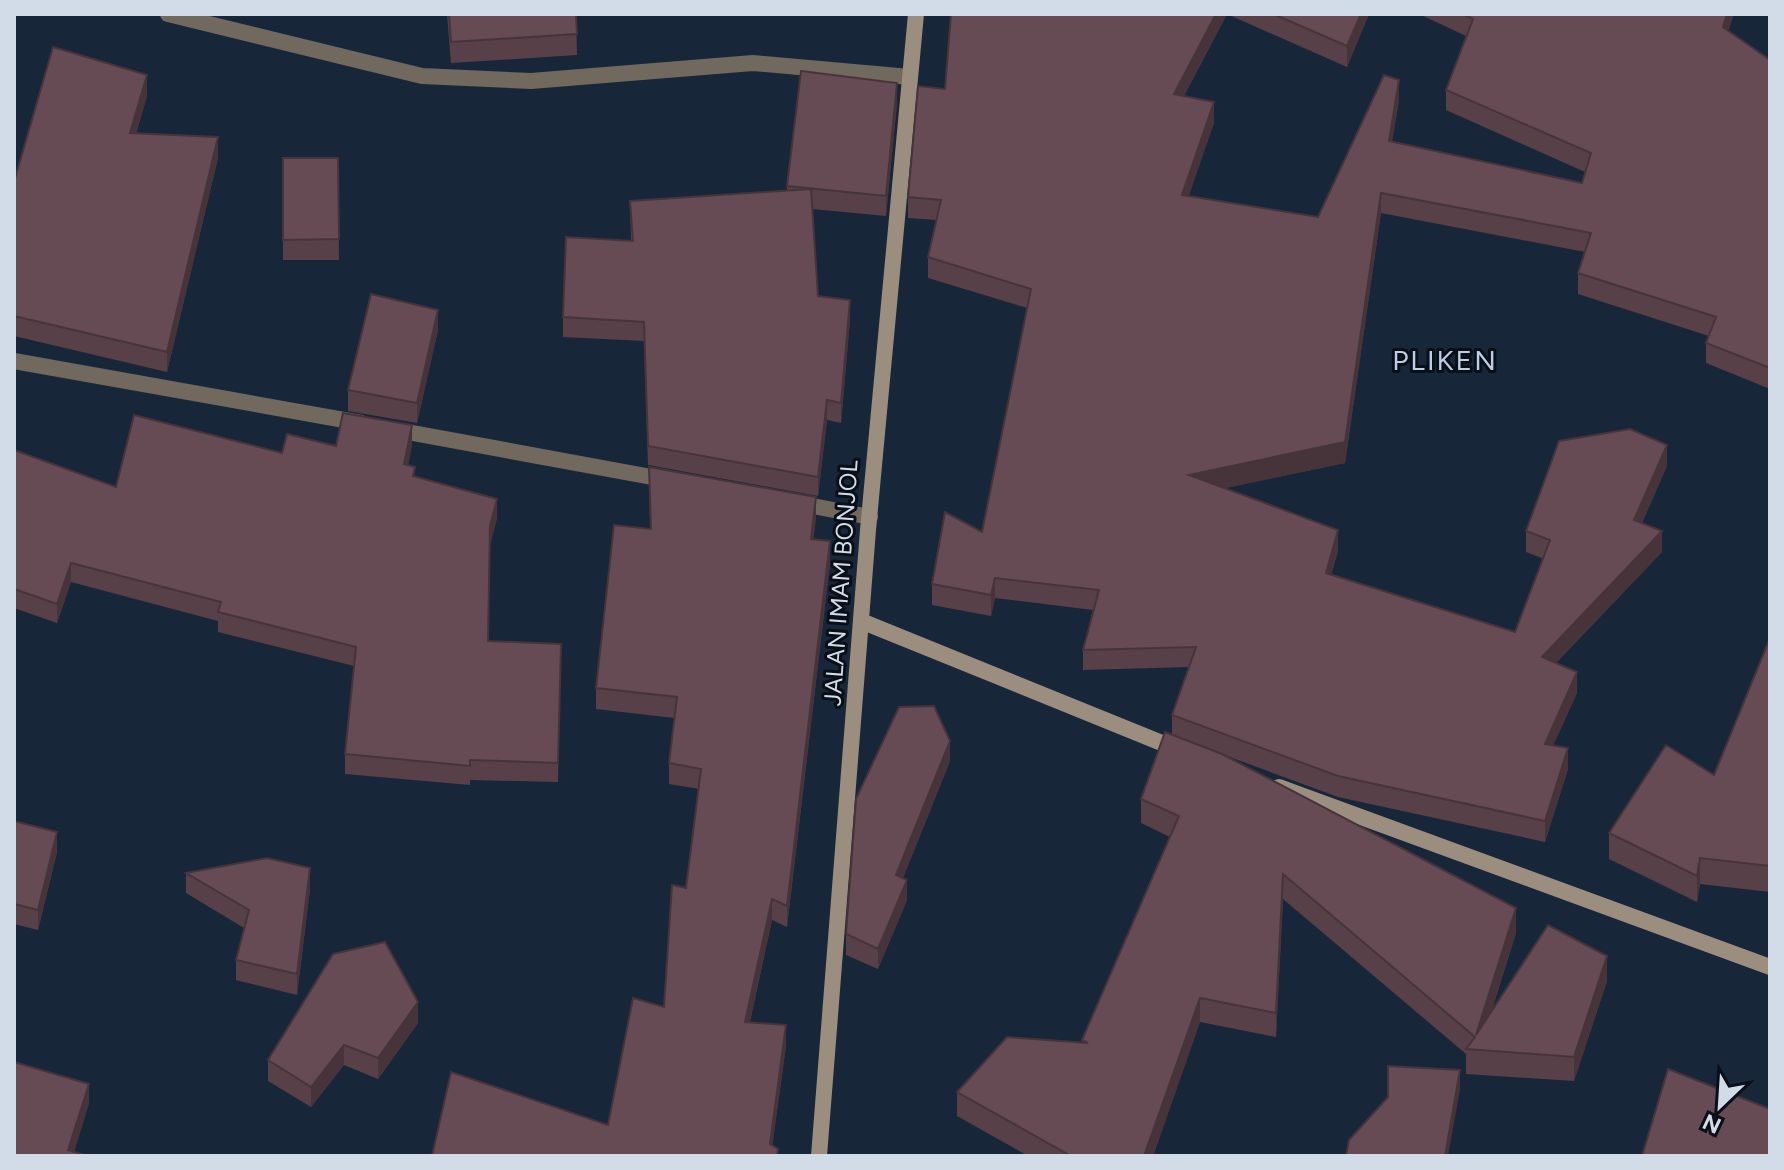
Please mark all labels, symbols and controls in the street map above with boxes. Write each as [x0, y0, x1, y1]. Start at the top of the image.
district label: PLIKEN [1392, 343, 1498, 377]
street label: JALAN IMAM BONJOL [817, 459, 864, 707]
north arrow [1680, 1066, 1760, 1146]
text: N [1698, 1108, 1725, 1140]

